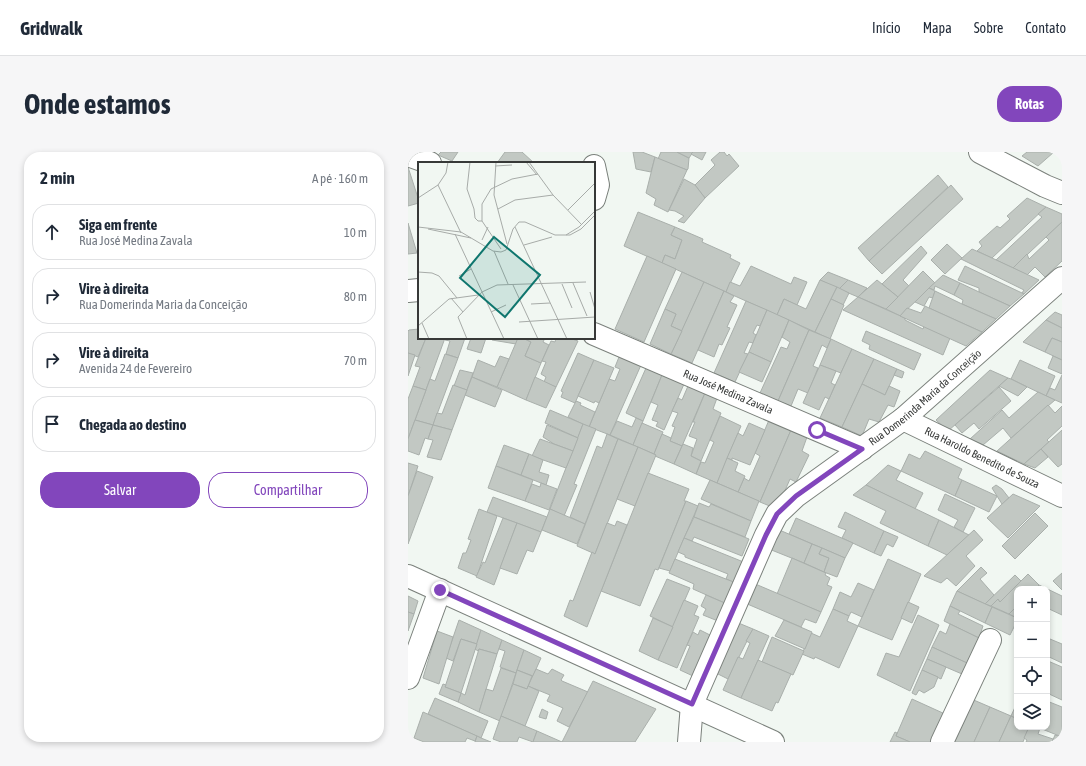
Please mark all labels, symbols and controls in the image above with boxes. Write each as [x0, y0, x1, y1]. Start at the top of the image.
text: Gridwalk [20, 17, 82, 39]
text: Início [872, 20, 901, 36]
text: Mapa [923, 20, 952, 36]
text: Sobre [974, 20, 1003, 36]
text: Contato [1025, 20, 1066, 36]
button: Rotas [997, 86, 1062, 122]
text: Onde estamos [24, 88, 171, 120]
inset map [418, 162, 595, 339]
text: 2 min [40, 168, 75, 188]
text: A pé · 160 m [312, 171, 368, 186]
text: Siga em frente [79, 216, 157, 233]
icon: ahead [41, 221, 63, 243]
text: 10 m [344, 225, 367, 240]
text: Rua José Medina Zavala [79, 233, 193, 248]
text: Vire à direita [79, 280, 149, 297]
icon: right [41, 285, 63, 307]
text: 80 m [344, 289, 367, 304]
text: Rua Domerinda Maria da Conceição [79, 297, 248, 312]
text: Vire à direita [79, 344, 149, 361]
street label: Rua Domerinda Maria da Conceição [866, 347, 983, 448]
icon: right [41, 349, 63, 371]
text: 70 m [344, 353, 367, 368]
text: Avenida 24 de Fevereiro [79, 361, 192, 376]
street label: Rua José Medina Zavala [682, 367, 775, 416]
icon: arrive [41, 413, 63, 435]
text: Chegada ao destino [79, 416, 187, 433]
route start [808, 421, 826, 439]
street label: Rua Haroldo Benedito de Souza [923, 424, 1042, 490]
button: Salvar [40, 472, 200, 508]
button: Compartilhar [208, 472, 368, 508]
route end [431, 581, 449, 599]
map controls [1014, 586, 1050, 730]
button: + [1014, 586, 1050, 622]
button: − [1014, 622, 1050, 658]
button: locate [1014, 658, 1050, 694]
button: layers [1014, 694, 1050, 730]

